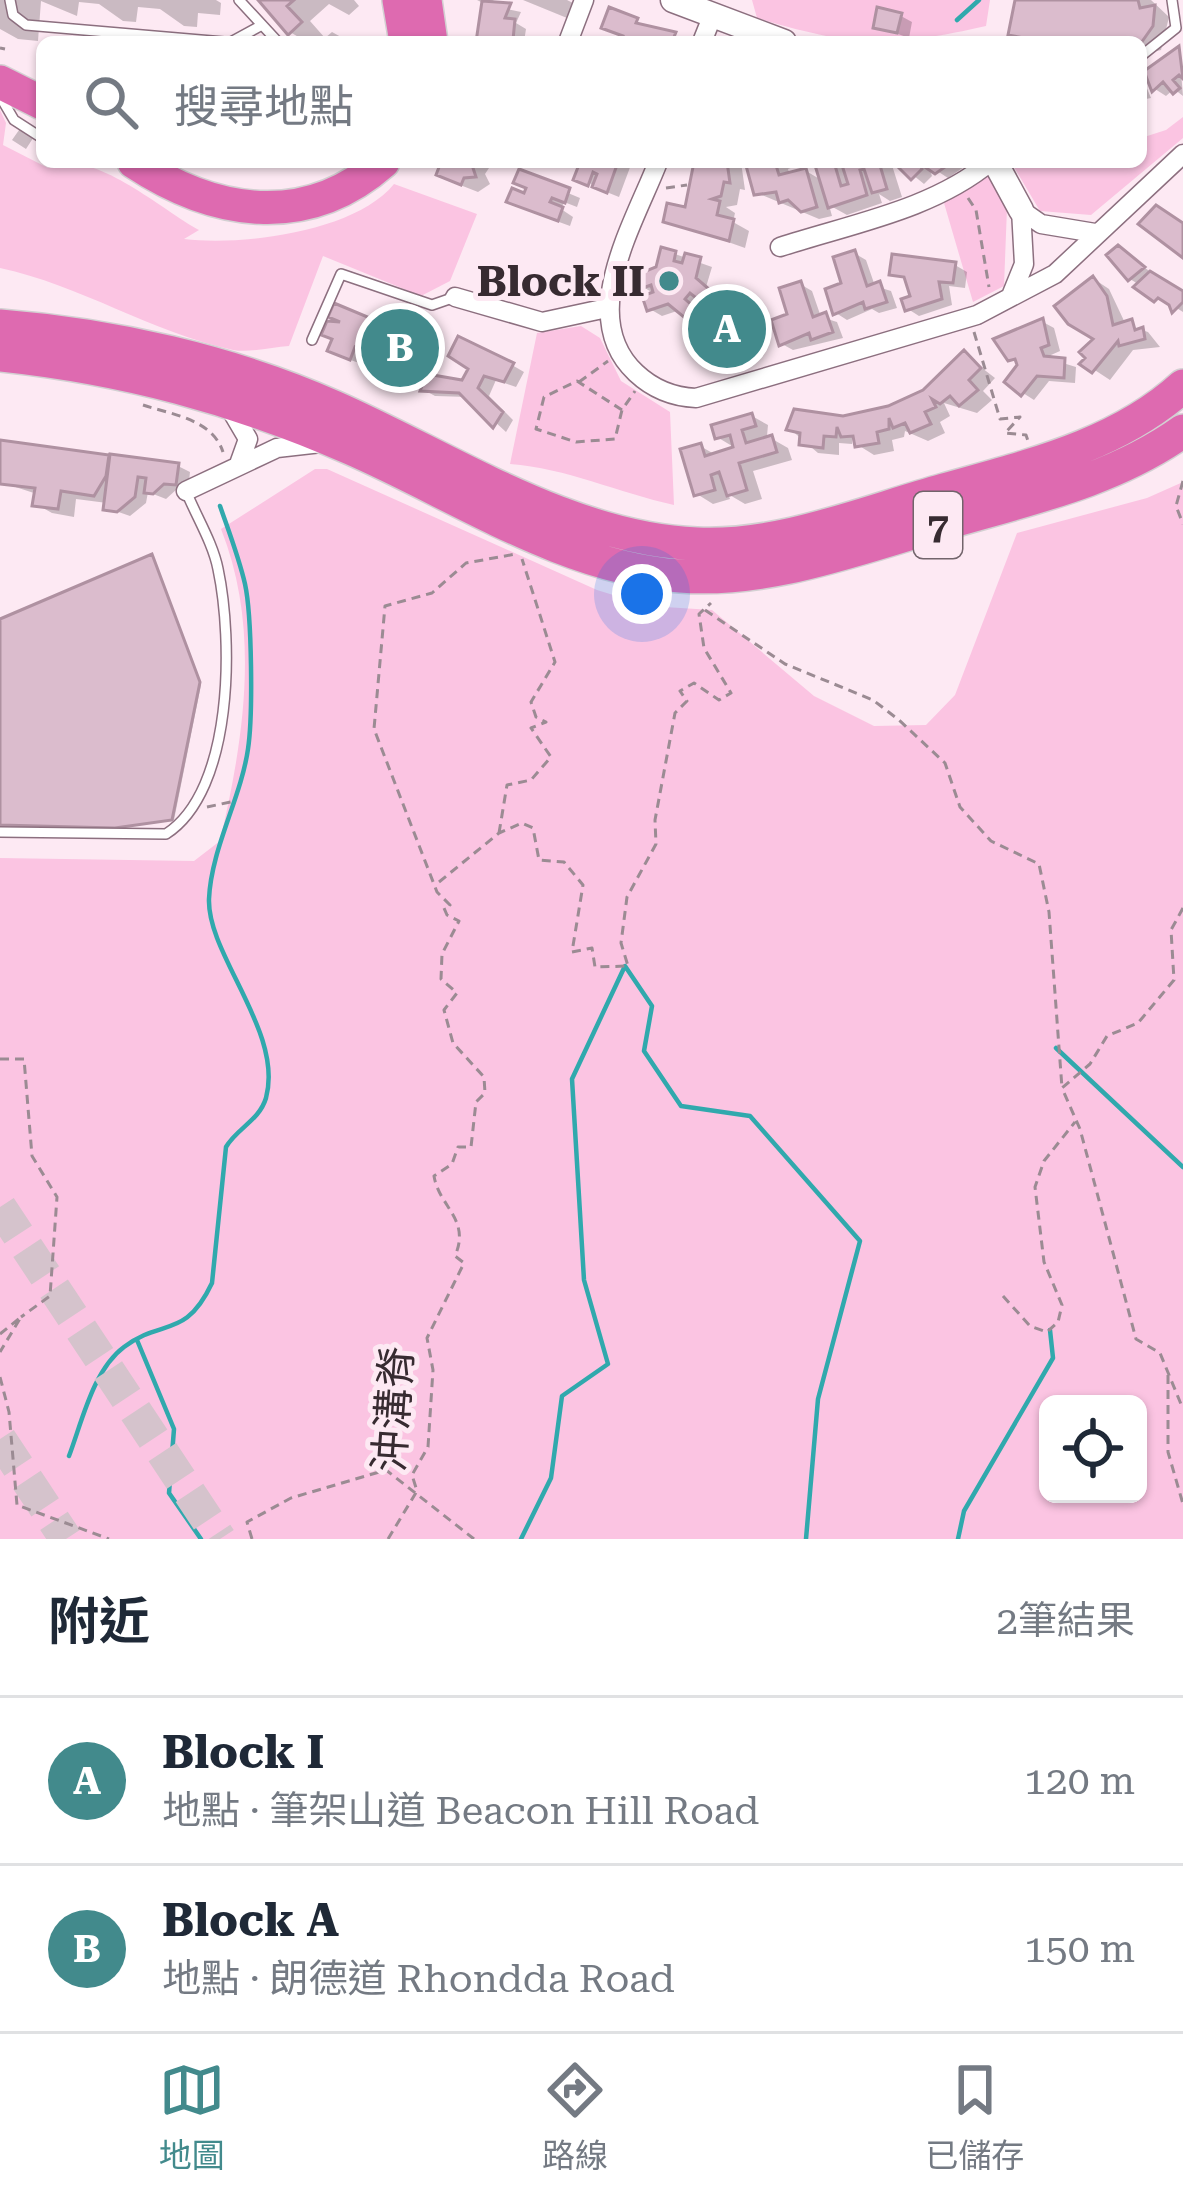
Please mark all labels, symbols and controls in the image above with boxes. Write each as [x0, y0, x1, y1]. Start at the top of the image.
search box [36, 36, 1147, 168]
icon: search [78, 69, 144, 135]
text: 搜尋地點 [174, 80, 354, 133]
place label: Block II [477, 257, 645, 306]
marker: Block II [656, 268, 682, 294]
pin: A [688, 284, 766, 374]
pin: B [361, 303, 439, 393]
road number: 7 [914, 492, 962, 558]
your location [612, 564, 672, 624]
street label: 沖溝脊 [365, 1344, 422, 1474]
map controls [1039, 1395, 1147, 1503]
button: locate [1039, 1395, 1147, 1503]
text: 附近 [48, 1592, 150, 1651]
text: 2筆結果 [996, 1598, 1135, 1644]
text: Block I [162, 1726, 324, 1779]
text: A [73, 1758, 101, 1804]
text: 120 m [1024, 1758, 1135, 1804]
text: 地點 · 筆架山道 Beacon Hill Road [162, 1788, 759, 1834]
text: Block A [162, 1894, 339, 1947]
text: B [73, 1926, 101, 1972]
text: 150 m [1024, 1926, 1135, 1972]
text: 地點 · 朗德道 Rhondda Road [162, 1956, 675, 2002]
tab: 地圖 [159, 2057, 225, 2177]
tab: 路線 [542, 2057, 608, 2177]
tab: 已儲存 [925, 2057, 1024, 2177]

